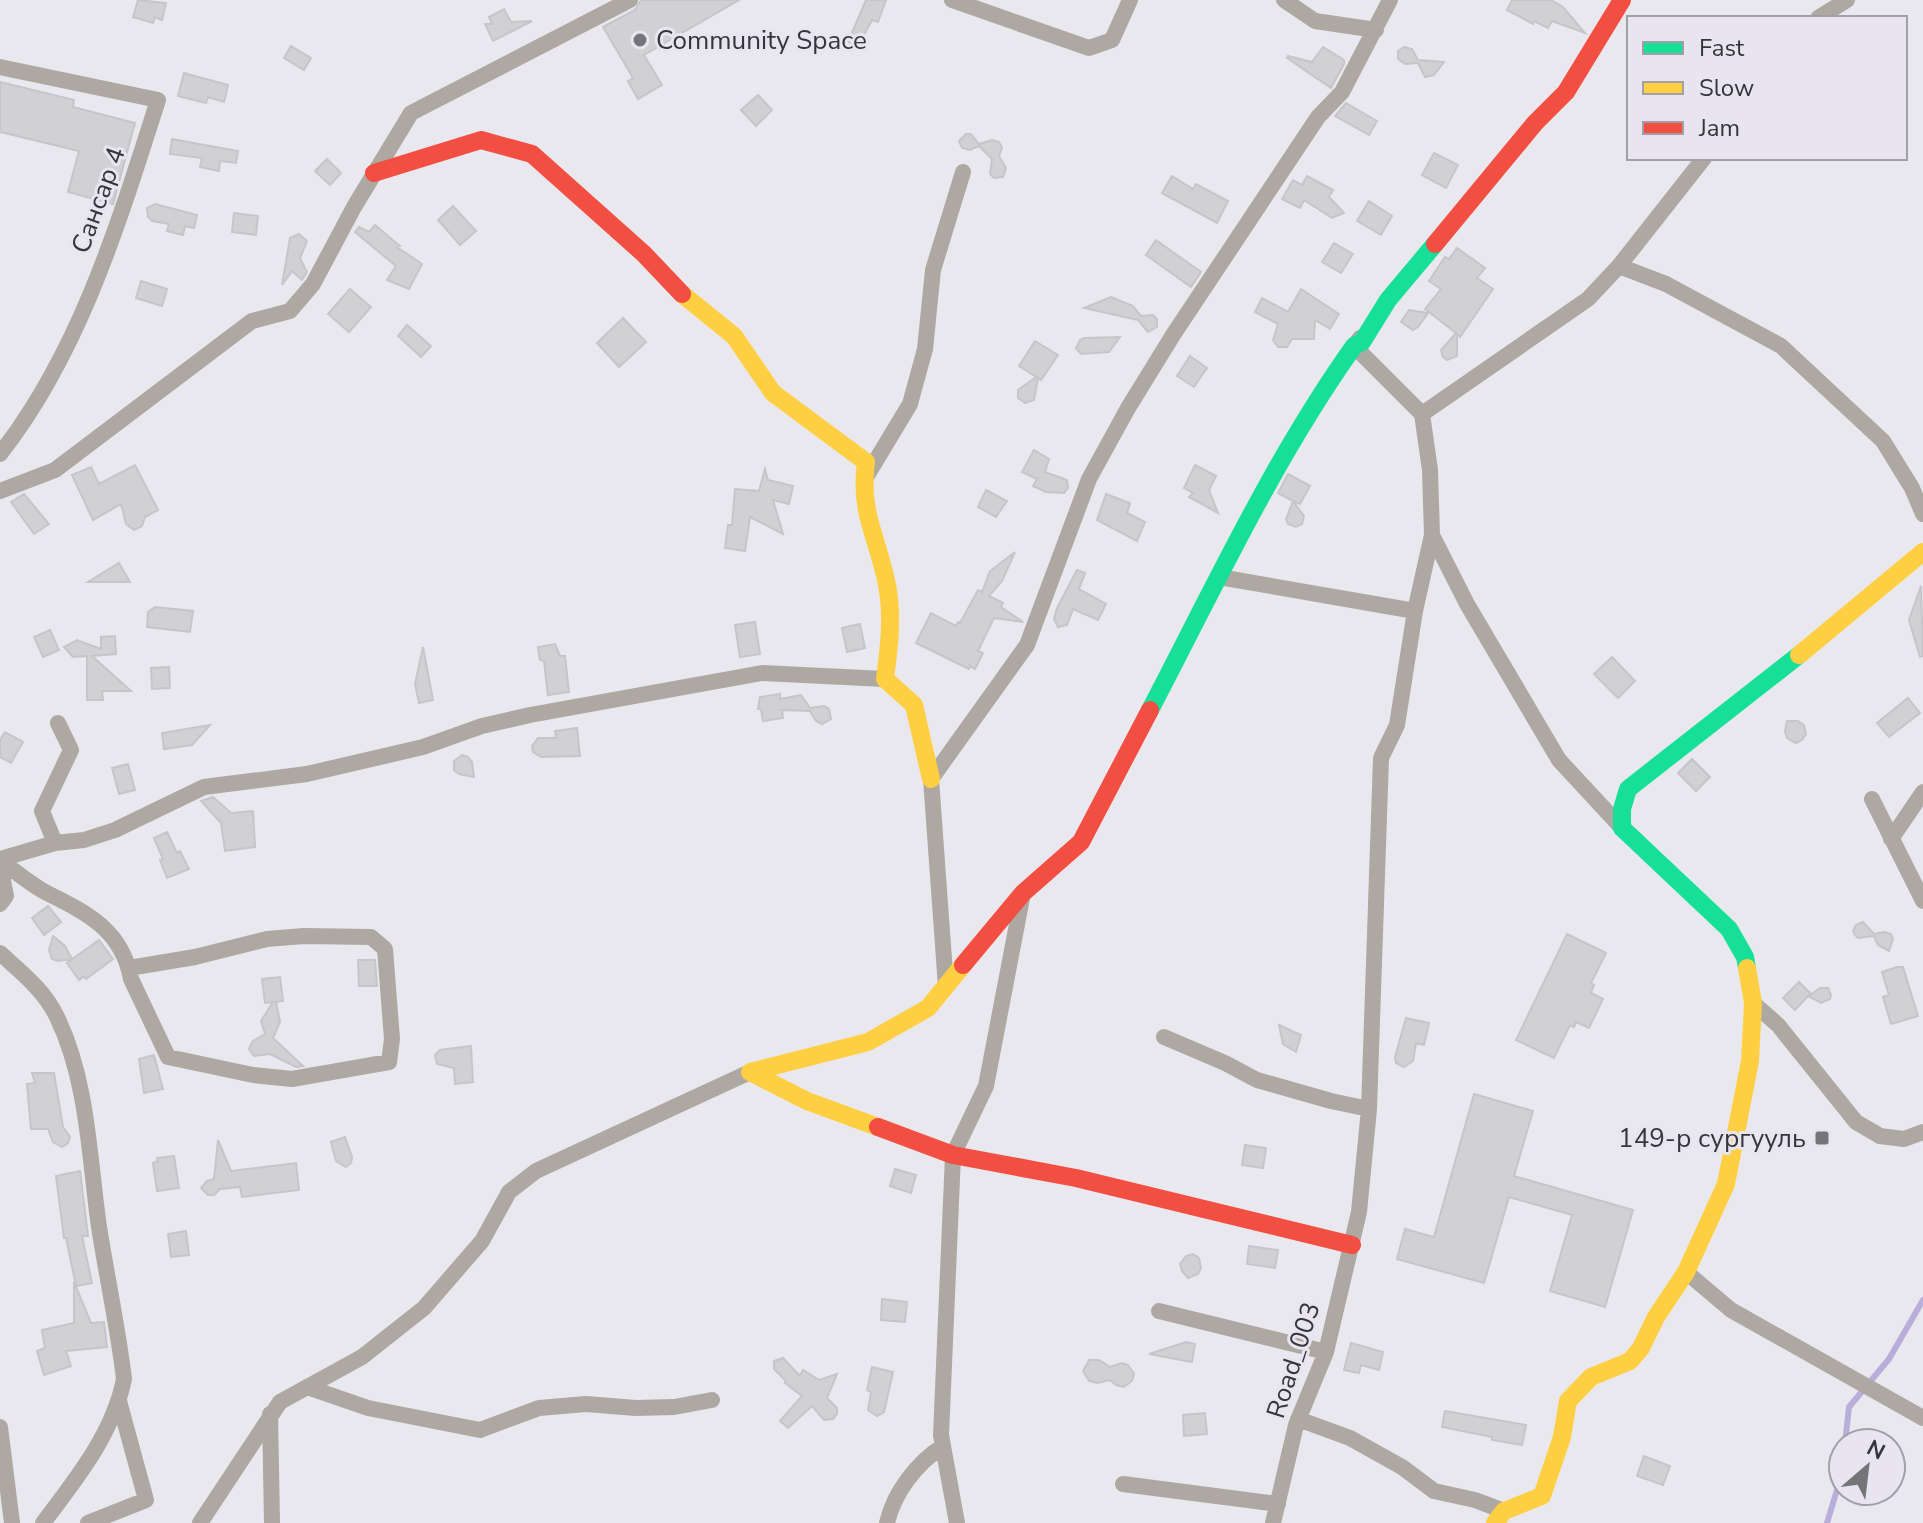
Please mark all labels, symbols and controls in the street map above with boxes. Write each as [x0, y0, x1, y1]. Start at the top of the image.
legend [1627, 16, 1907, 160]
place label: Community Space [656, 23, 867, 58]
marker: Community Space [631, 31, 649, 49]
text: Fast [1699, 32, 1745, 64]
text: Slow [1699, 72, 1754, 104]
text: Jam [1698, 112, 1740, 144]
street label: Сансар 4 [63, 142, 134, 258]
place label: 149-р сургууль [1618, 1121, 1806, 1156]
marker: 149-р сургууль [1813, 1129, 1831, 1147]
street label: Road_003 [1258, 1298, 1329, 1423]
north arrow [1827, 1427, 1907, 1507]
text: N [1862, 1433, 1890, 1467]

